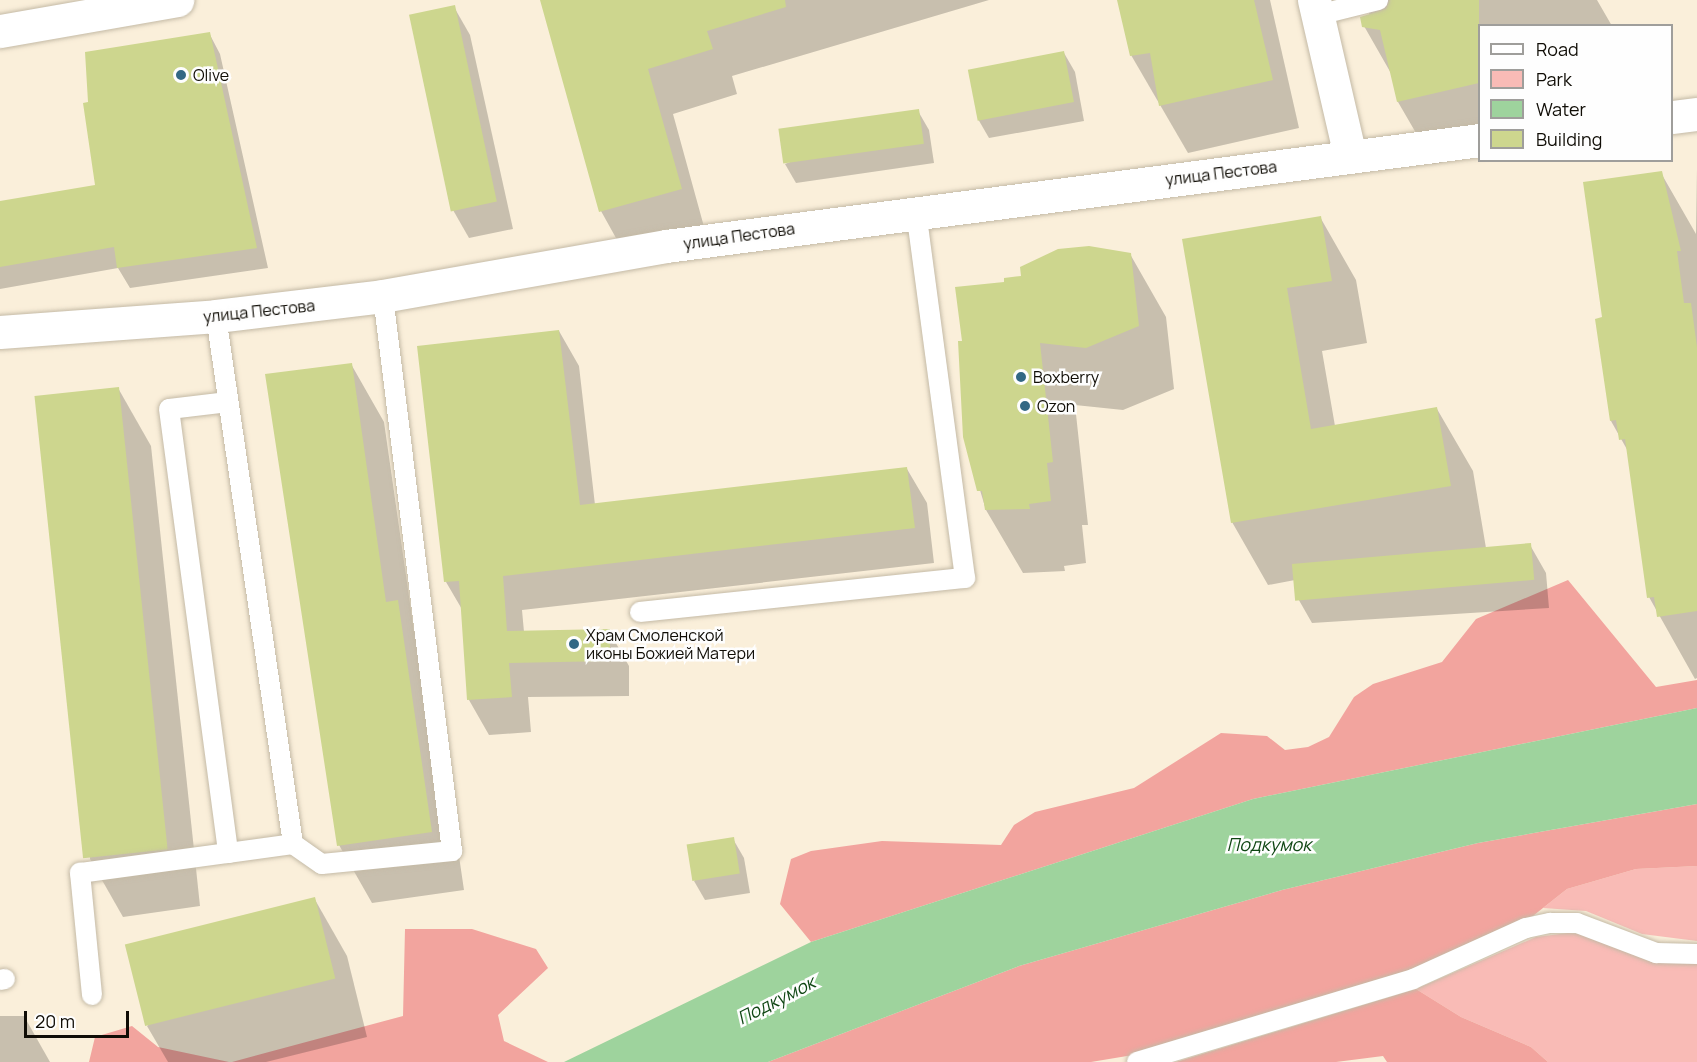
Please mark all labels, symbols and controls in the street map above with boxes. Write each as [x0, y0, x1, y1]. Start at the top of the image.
legend [1478, 24, 1673, 162]
text: Road [1536, 37, 1579, 61]
place label: Olive [193, 65, 229, 85]
text: Park [1536, 67, 1572, 91]
marker: Olive [174, 68, 188, 82]
text: Water [1536, 97, 1586, 121]
text: Building [1536, 127, 1602, 151]
street label: улица Пестова [1164, 157, 1278, 189]
street label: улица Пестова [682, 219, 796, 253]
street label: улица Пестова [202, 296, 316, 326]
place label: Boxberry [1033, 367, 1099, 387]
marker: Boxberry [1014, 370, 1028, 384]
place label: Ozon [1037, 396, 1075, 416]
marker: Ozon [1018, 399, 1032, 413]
place label: Храм Смоленской иконы Божией Матери [586, 625, 755, 663]
marker: Храм Смоленской иконы Божией Матери [567, 637, 581, 651]
water label: Подкумок [1227, 833, 1311, 855]
water label: Подкумок [734, 971, 818, 1029]
scale bar [27, 999, 132, 1037]
text: 20 m [35, 1009, 75, 1033]

